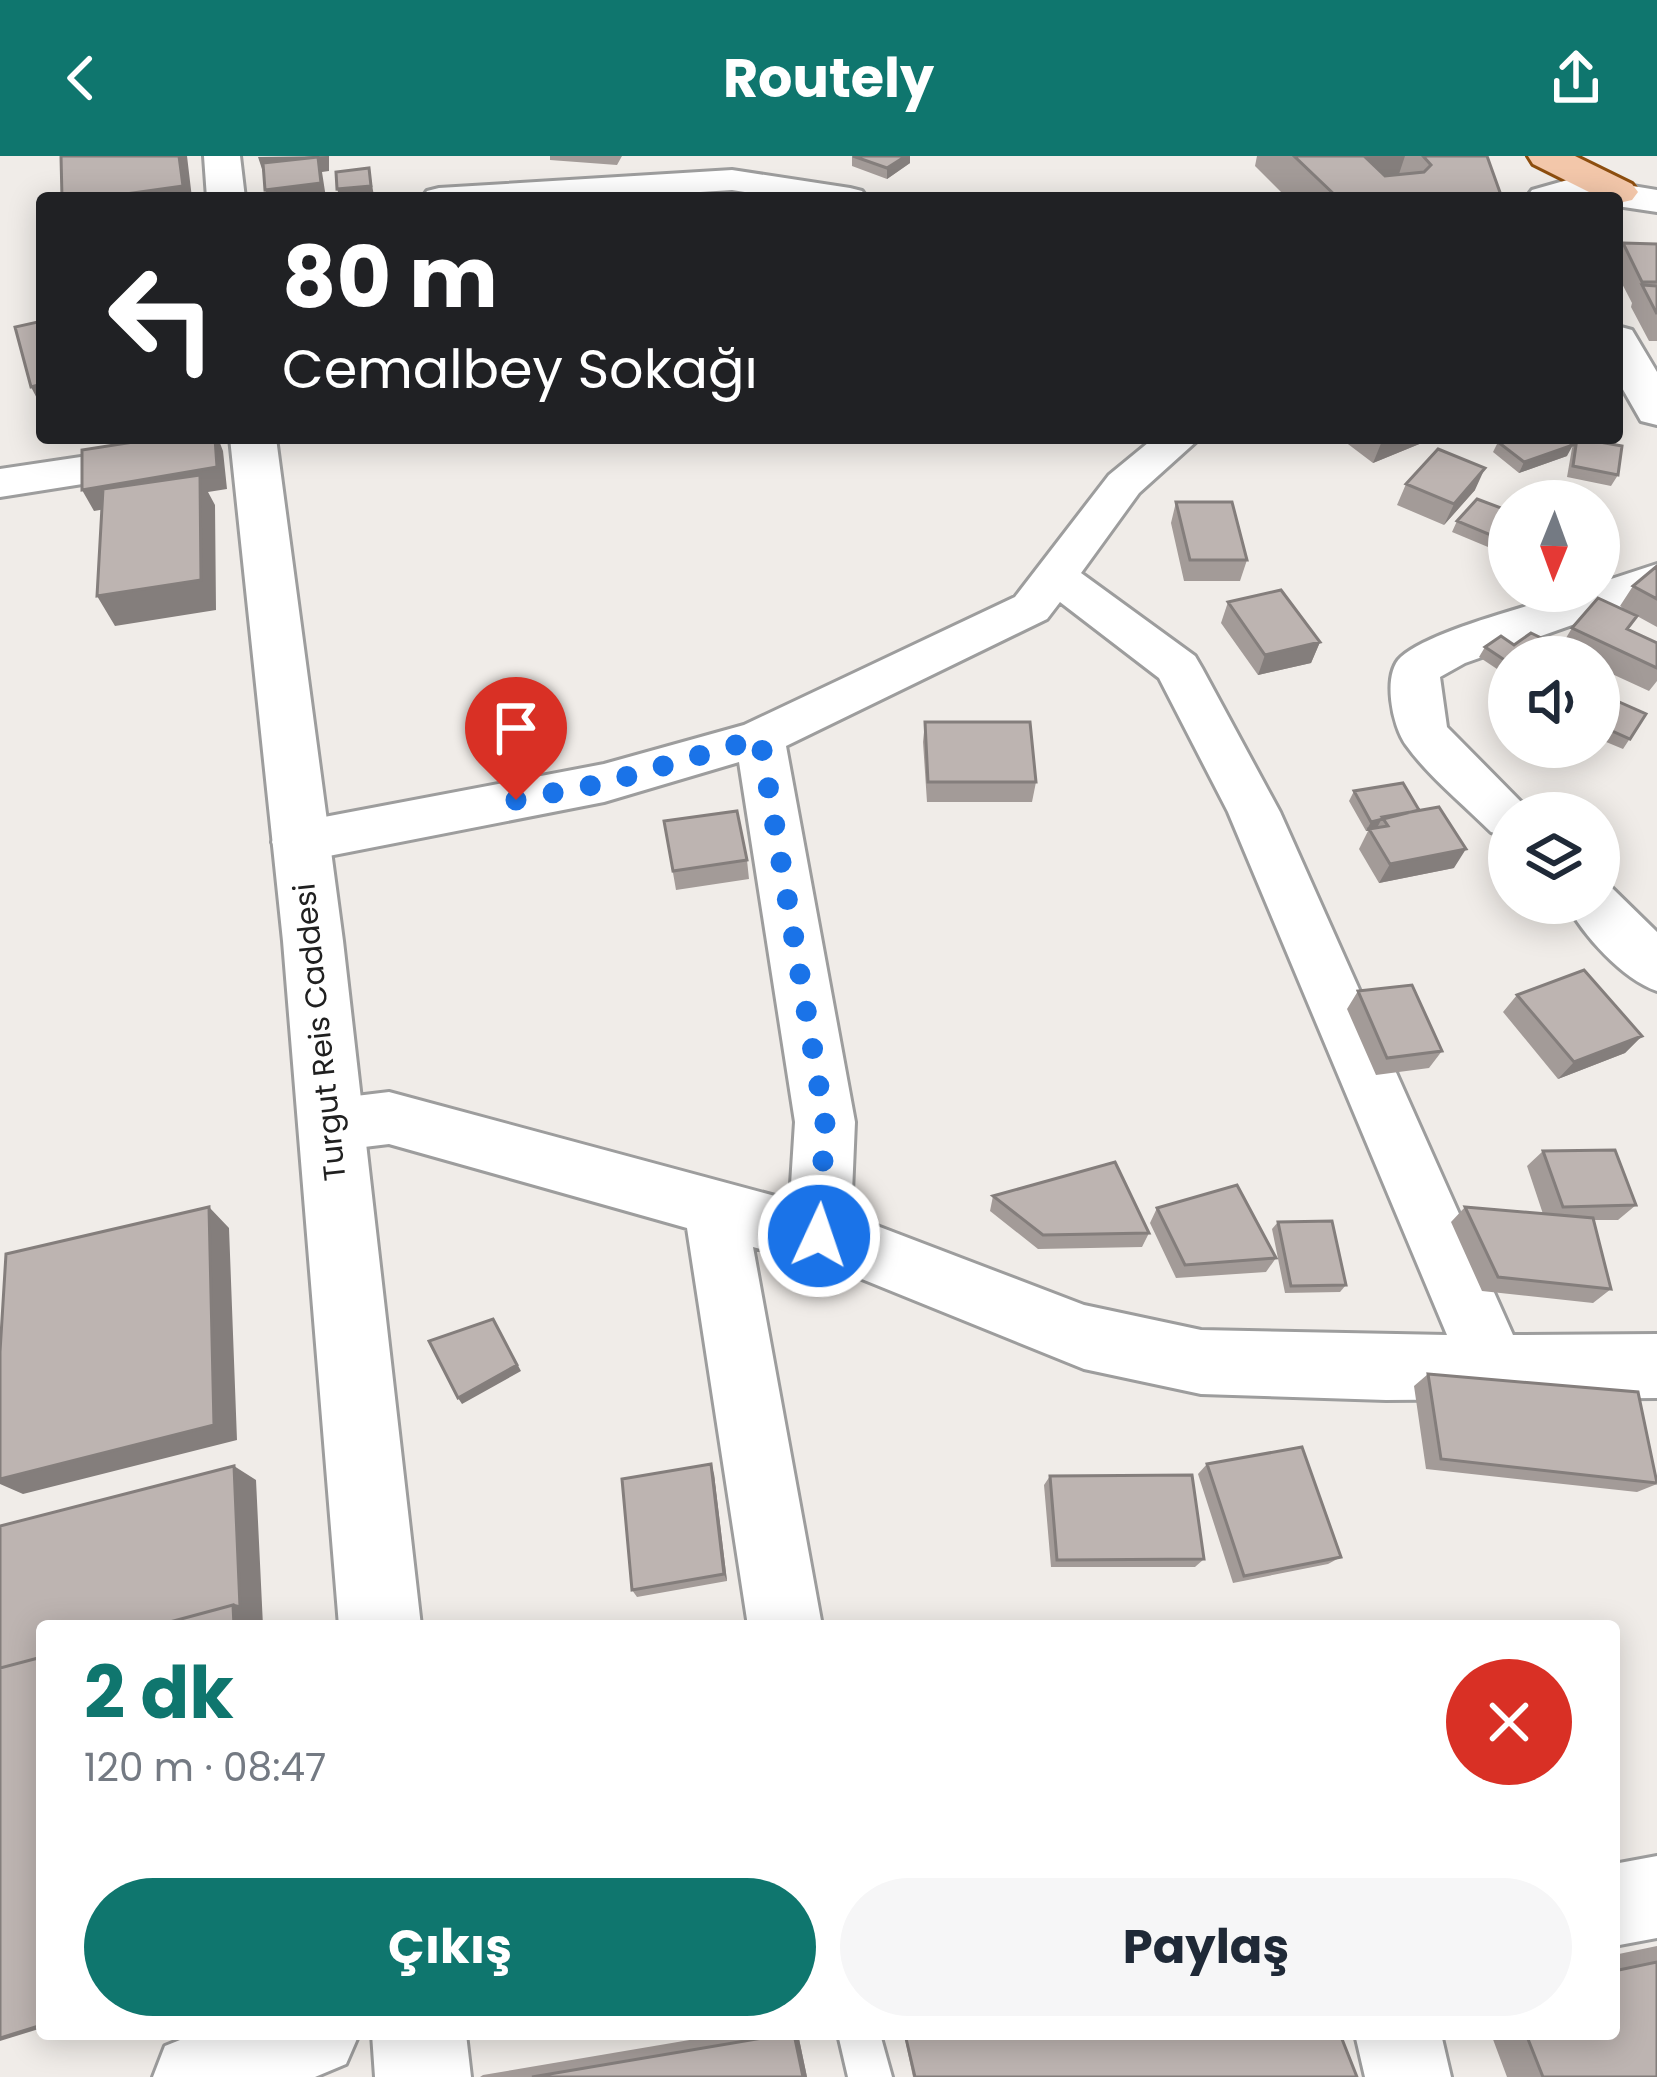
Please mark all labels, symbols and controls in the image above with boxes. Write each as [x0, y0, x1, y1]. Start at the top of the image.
text: Routely [723, 40, 934, 116]
icon: back [48, 45, 114, 111]
icon: share [1543, 45, 1609, 111]
text: 80 m [282, 219, 498, 336]
icon: left [84, 240, 240, 396]
text: Cemalbey Sokağı [282, 331, 758, 407]
north arrow [1488, 480, 1620, 612]
map controls [1488, 480, 1620, 924]
button: sound [1488, 636, 1620, 768]
pin [465, 677, 567, 800]
icon: arrive [483, 695, 549, 761]
button: layers [1488, 792, 1620, 924]
street label: Turgut Reis Caddesi [283, 881, 356, 1183]
position arrow [756, 1173, 882, 1299]
text: 2 dk [84, 1642, 234, 1743]
button: close [1446, 1659, 1572, 1785]
text: 120 m · 08:47 [84, 1740, 326, 1795]
button: Çıkış [84, 1878, 816, 2016]
button: Paylaş [840, 1878, 1572, 2016]

